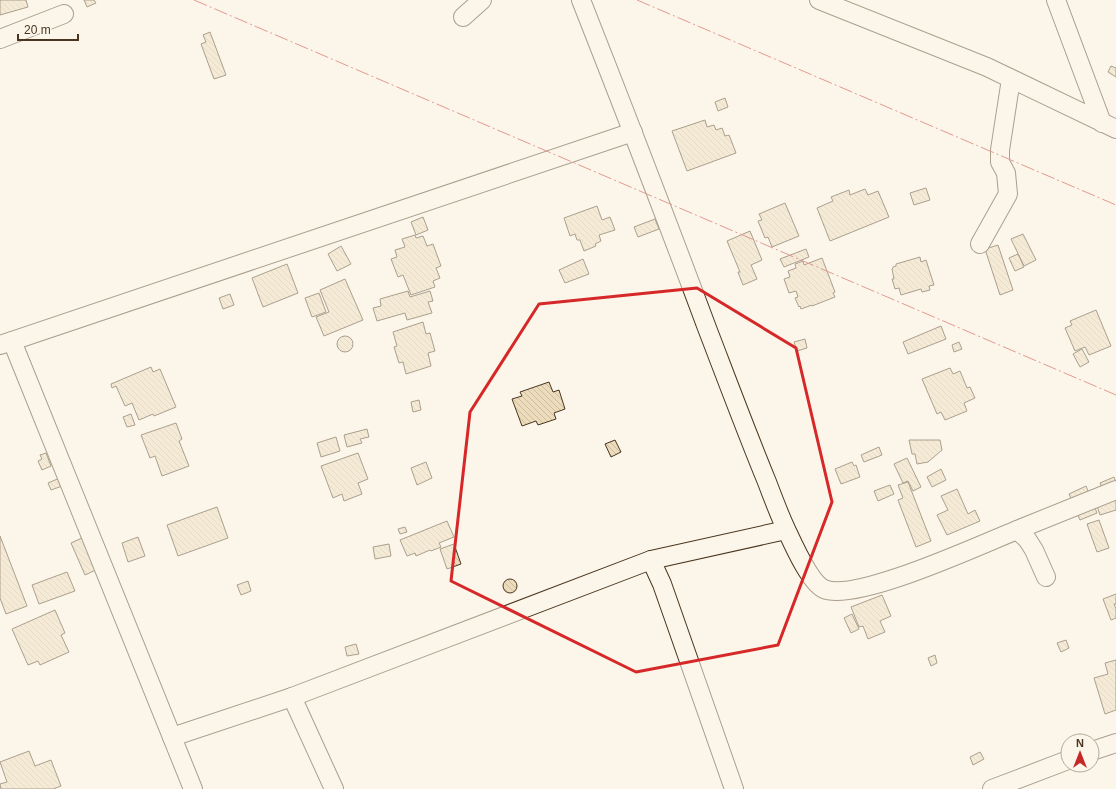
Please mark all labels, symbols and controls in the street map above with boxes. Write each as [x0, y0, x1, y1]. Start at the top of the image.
scale bar [18, 16, 78, 42]
text: 20 m [24, 23, 51, 37]
north arrow [1060, 733, 1100, 773]
text: N [1076, 737, 1084, 749]

